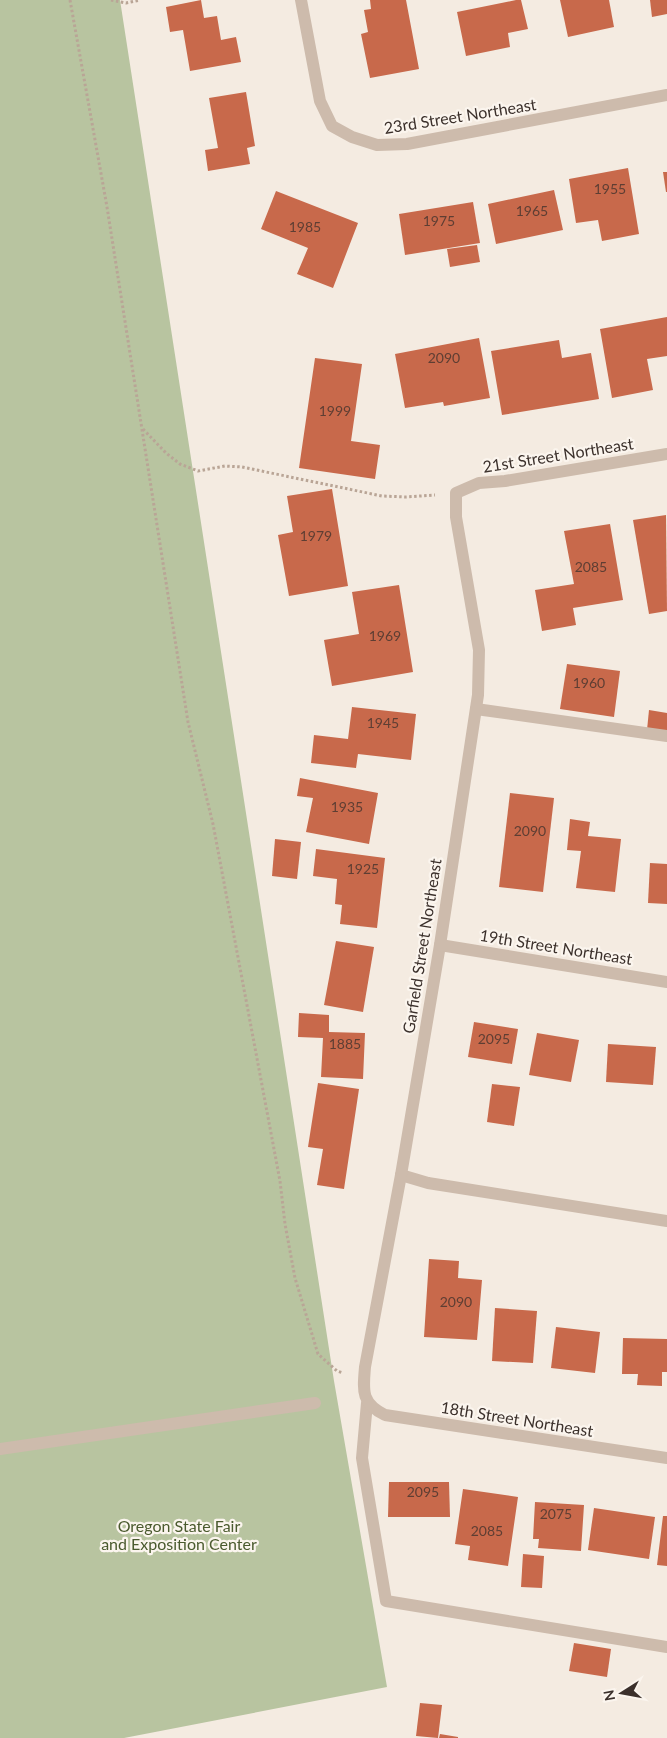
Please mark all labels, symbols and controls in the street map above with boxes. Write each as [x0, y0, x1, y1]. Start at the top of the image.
street label: 23rd Street Northeast [382, 94, 538, 137]
house number: 1955 [594, 180, 626, 197]
house number: 1965 [516, 202, 548, 219]
house number: 1975 [423, 212, 455, 229]
house number: 1985 [289, 218, 321, 235]
house number: 2090 [428, 349, 460, 366]
house number: 1999 [319, 402, 351, 419]
street label: 21st Street Northeast [481, 433, 635, 476]
house number: 1979 [300, 527, 332, 544]
house number: 2085 [575, 558, 607, 575]
house number: 1969 [369, 627, 401, 644]
house number: 1960 [573, 674, 605, 691]
house number: 1945 [367, 714, 399, 731]
house number: 1935 [331, 798, 363, 815]
house number: 2090 [514, 822, 546, 839]
street label: Garfield Street Northeast [398, 857, 445, 1035]
house number: 1925 [347, 860, 379, 877]
street label: 19th Street Northeast [478, 925, 634, 968]
house number: 2095 [478, 1030, 510, 1047]
house number: 1885 [329, 1035, 361, 1052]
house number: 2090 [440, 1293, 472, 1310]
street label: 18th Street Northeast [439, 1397, 595, 1440]
house number: 2095 [407, 1483, 439, 1500]
house number: 2075 [540, 1505, 572, 1522]
park label: Oregon State Fair and Exposition Center [101, 1516, 257, 1553]
house number: 2085 [471, 1522, 503, 1539]
north arrow [597, 1668, 647, 1718]
text: N [599, 1689, 618, 1702]

